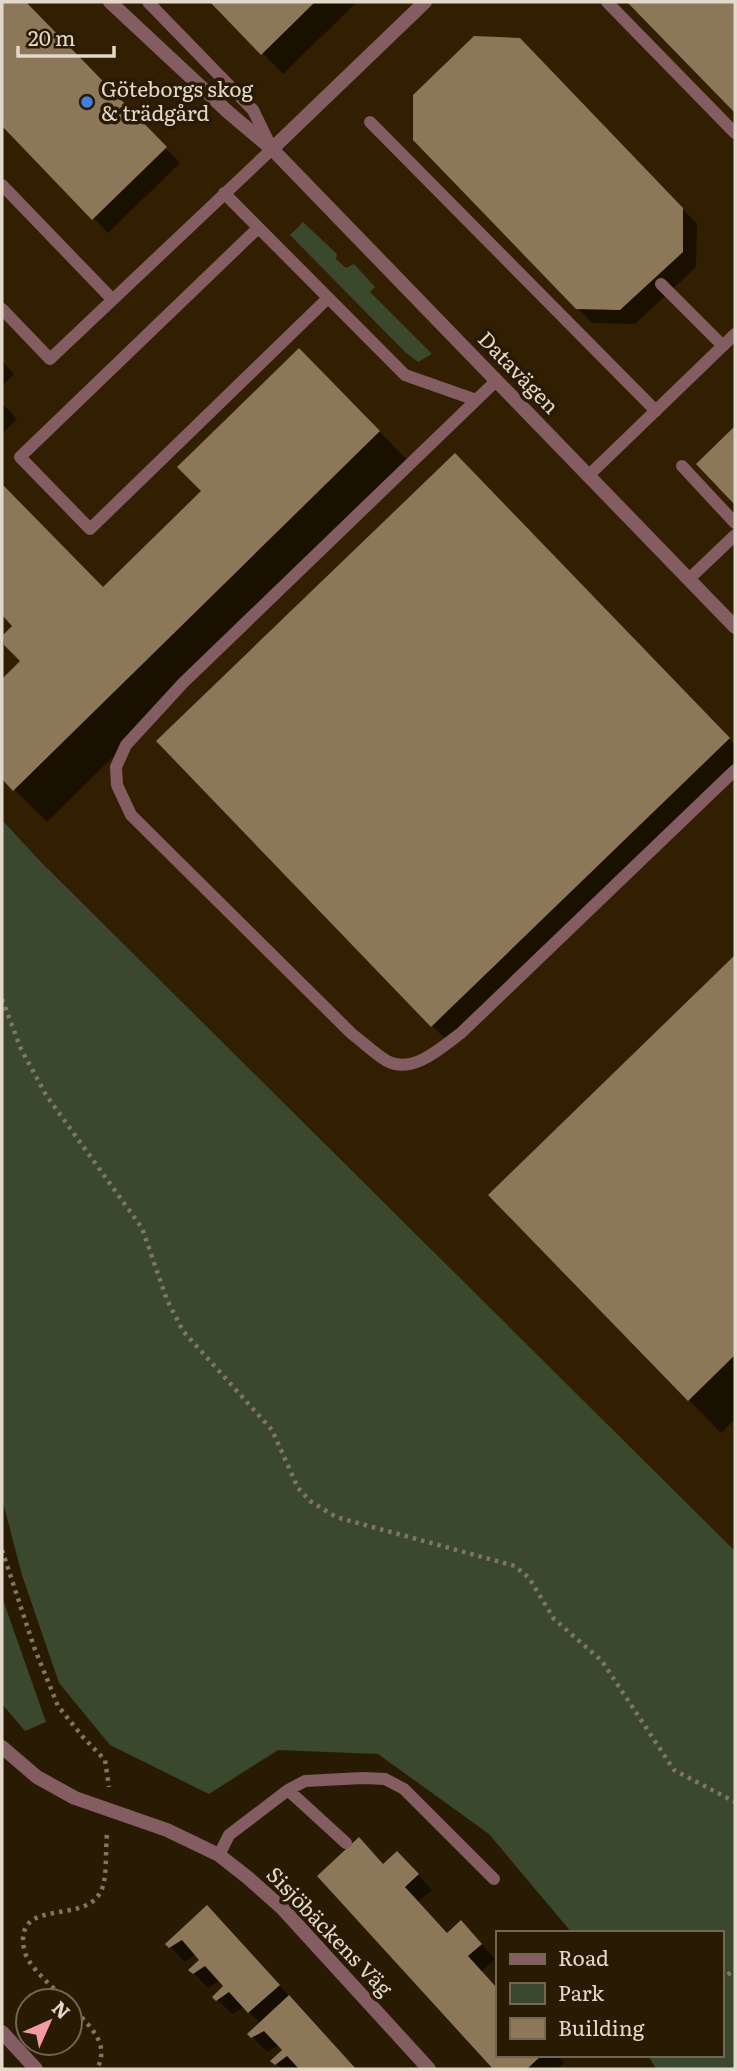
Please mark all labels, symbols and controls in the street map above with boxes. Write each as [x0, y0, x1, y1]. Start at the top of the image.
scale bar [18, 14, 114, 58]
text: 20 m [28, 21, 75, 52]
place label: Göteborgs skog & trädgård [101, 72, 254, 127]
marker: Göteborgs skog & trädgård [79, 94, 95, 110]
street label: Datavägen [472, 323, 567, 420]
street label: Sisjöbäckens Väg [261, 1858, 401, 2002]
legend [496, 1931, 723, 2057]
text: Road [558, 1941, 609, 1972]
text: Park [558, 1976, 604, 2007]
north arrow [14, 1987, 84, 2057]
text: N [46, 1994, 77, 2025]
text: Building [558, 2011, 645, 2042]

